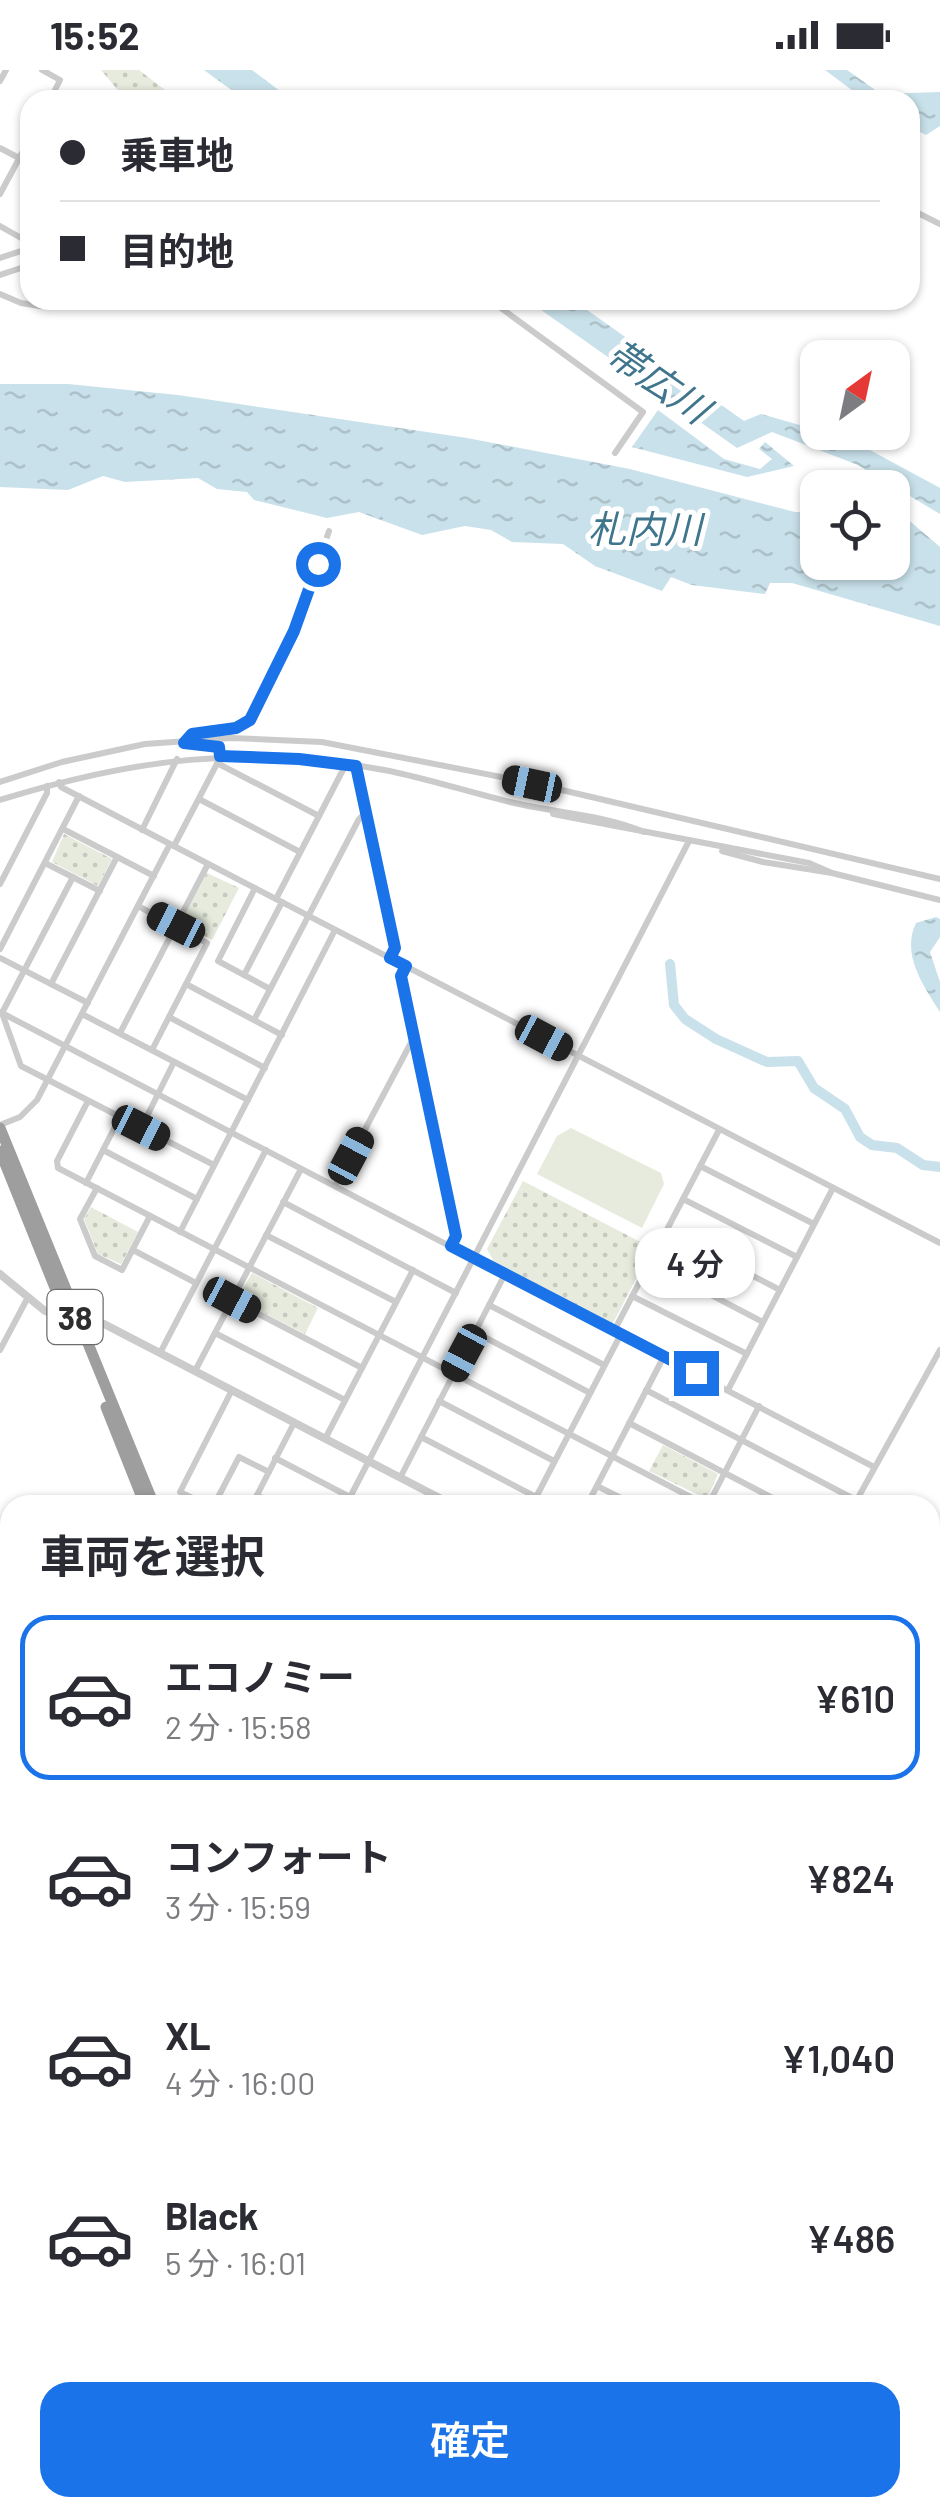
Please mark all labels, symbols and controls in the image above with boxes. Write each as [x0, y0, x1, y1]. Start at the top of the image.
text: 15:52 [50, 12, 140, 58]
text: 乗車地 [120, 131, 234, 177]
text: 目的地 [120, 227, 234, 273]
water label: 帯広川 [599, 328, 722, 434]
north arrow [800, 340, 910, 450]
map controls [800, 340, 910, 580]
button: locate [800, 470, 910, 580]
water label: 札内川 [588, 505, 706, 551]
route start [296, 542, 341, 587]
car [500, 763, 564, 805]
car [142, 898, 210, 952]
car [510, 1011, 578, 1065]
car [107, 1101, 175, 1155]
car [324, 1122, 378, 1190]
callout: 4 分 [636, 1228, 756, 1298]
text: 4 分 [666, 1244, 724, 1282]
car [198, 1273, 266, 1327]
road number: 38 [48, 1290, 102, 1344]
car [437, 1319, 491, 1387]
route end [674, 1351, 719, 1396]
text: 車両を選択 [40, 1528, 265, 1582]
icon: car [45, 1653, 135, 1743]
text: エコノミー [165, 1653, 355, 1699]
text: ¥610 [814, 1675, 895, 1721]
text: 2 分 · 15:58 [165, 1707, 312, 1745]
icon: car [45, 1833, 135, 1923]
text: コンフォート [165, 1833, 392, 1879]
text: ¥824 [805, 1855, 895, 1901]
text: 3 分 · 15:59 [165, 1887, 311, 1925]
text: XL [165, 2012, 211, 2058]
icon: car [45, 2013, 135, 2103]
text: ¥1,040 [781, 2035, 895, 2081]
text: 4 分 · 16:00 [165, 2063, 315, 2101]
text: Black [165, 2192, 259, 2238]
icon: car [45, 2193, 135, 2283]
text: ¥486 [806, 2215, 895, 2261]
text: 5 分 · 16:01 [165, 2243, 306, 2281]
button: 確定 [40, 2382, 900, 2497]

